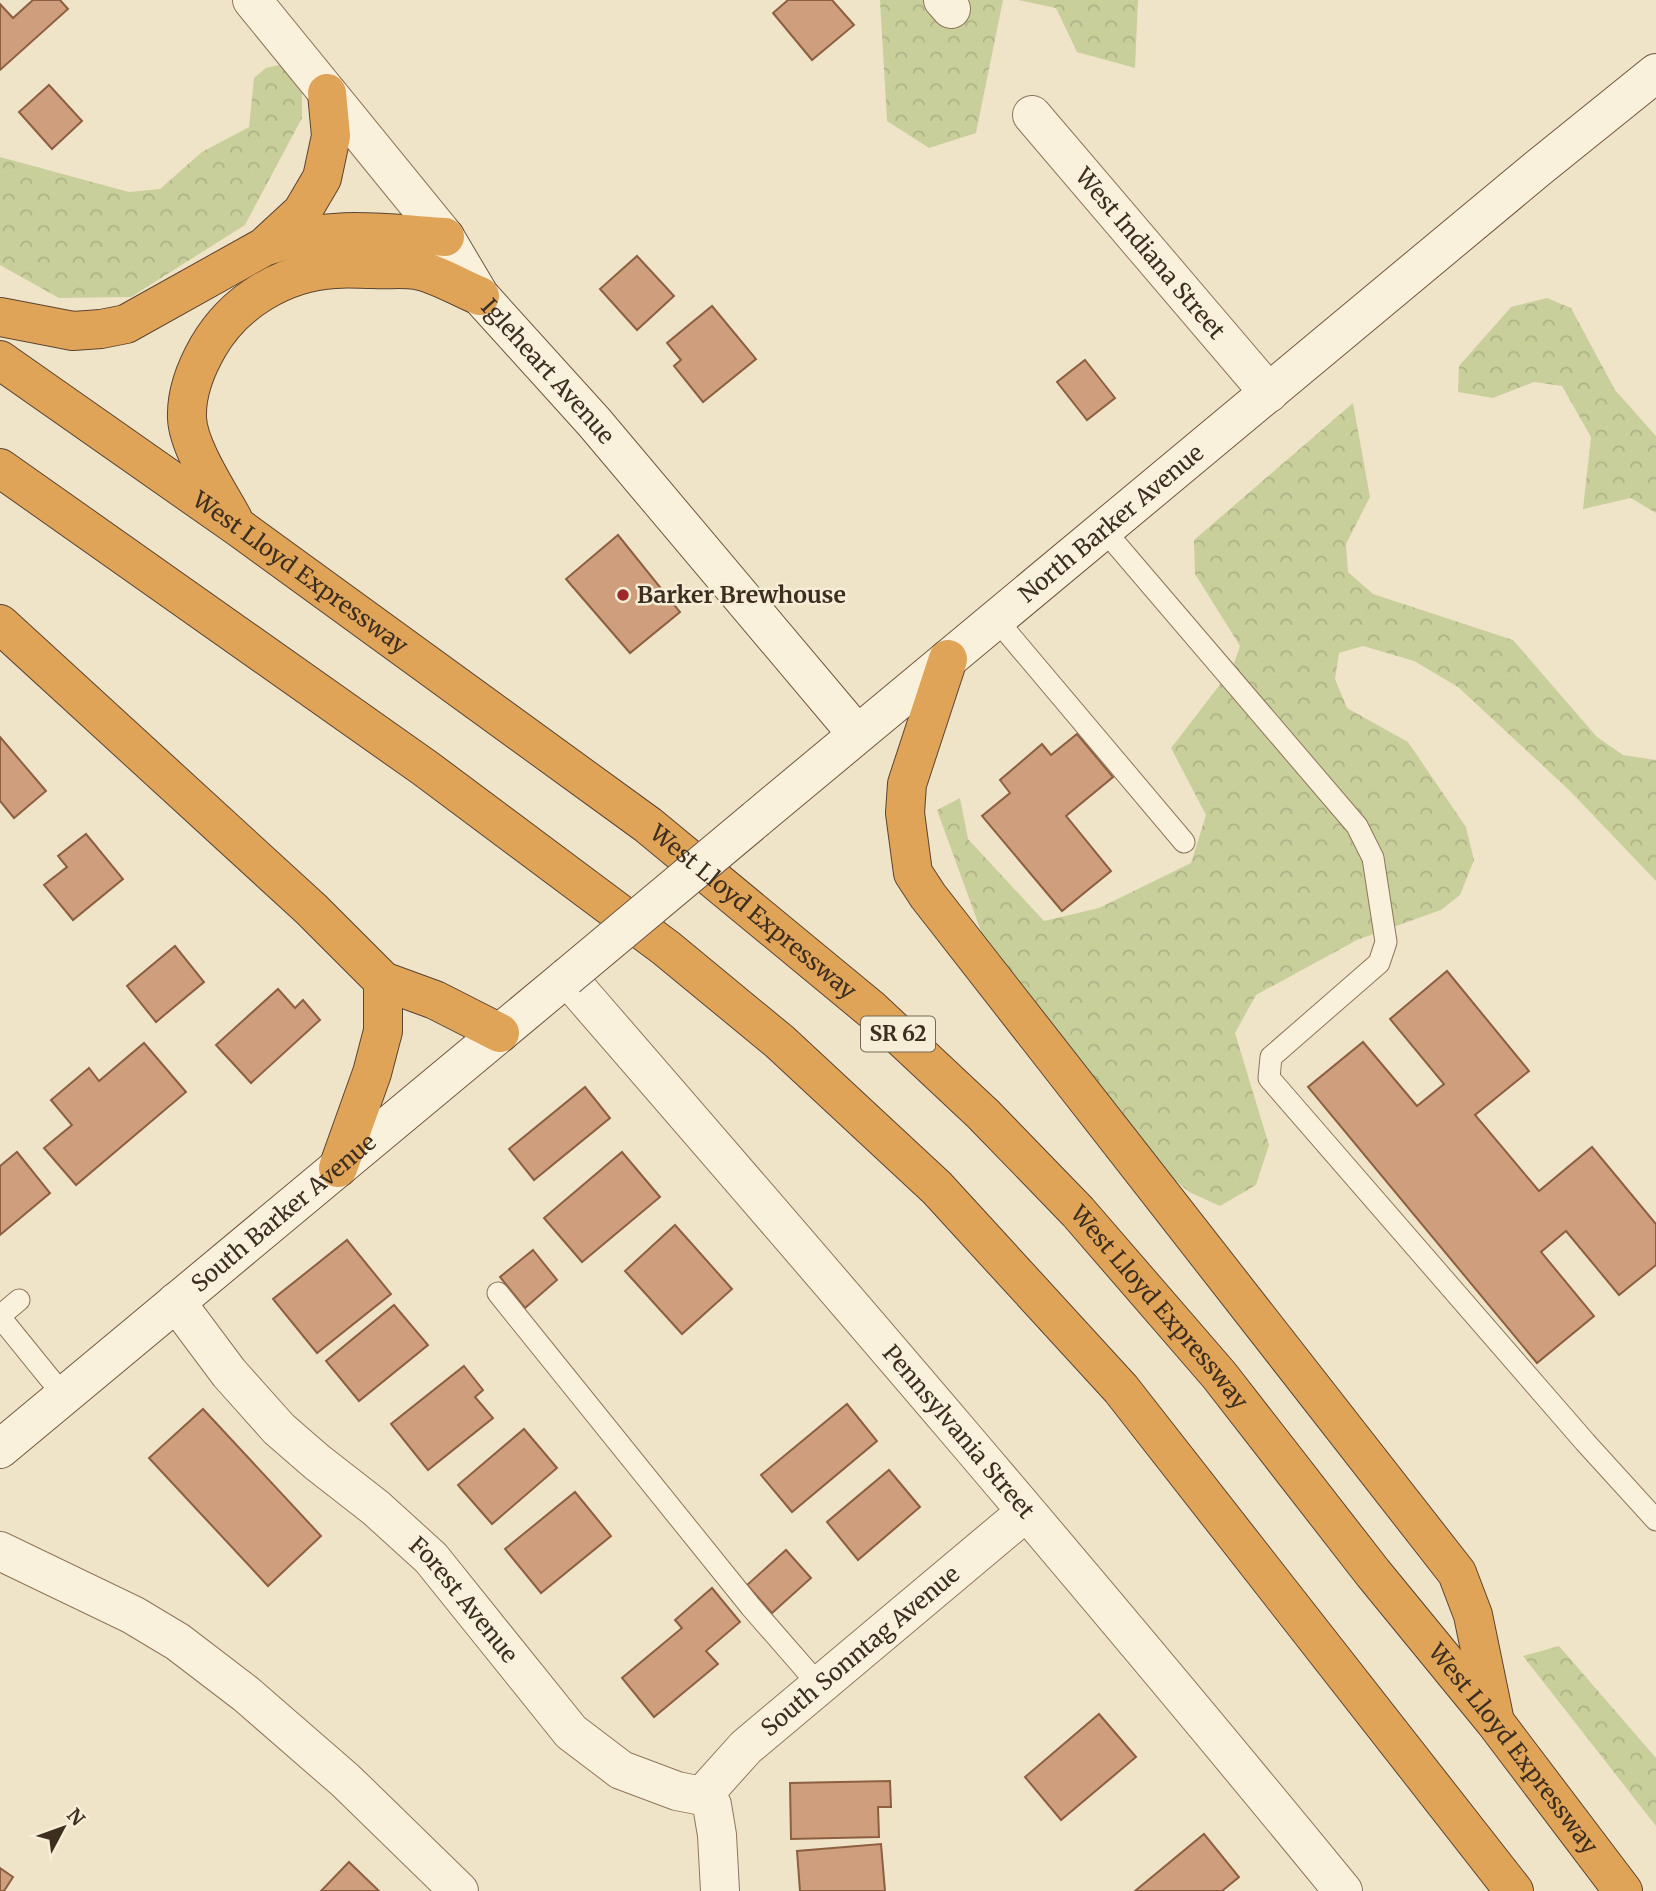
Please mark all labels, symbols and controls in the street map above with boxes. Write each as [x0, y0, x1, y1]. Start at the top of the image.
street label: West Indiana Street [1069, 161, 1232, 345]
street label: Igleheart Avenue [475, 292, 621, 450]
street label: North Barker Avenue [1013, 438, 1209, 608]
street label: West Lloyd Expressway [186, 484, 414, 660]
place label: Barker Brewhouse [637, 580, 846, 609]
marker: Barker Brewhouse [615, 587, 631, 603]
street label: West Lloyd Expressway [644, 817, 863, 1005]
road number: SR 62 [861, 1016, 935, 1052]
street label: South Barker Avenue [185, 1127, 382, 1298]
street label: West Lloyd Expressway [1064, 1198, 1255, 1415]
street label: Pennsylvania Street [877, 1338, 1041, 1524]
street label: Forest Avenue [403, 1530, 524, 1668]
street label: South Sonntag Avenue [755, 1559, 965, 1742]
street label: West Lloyd Expressway [1422, 1637, 1605, 1860]
north arrow [28, 1793, 98, 1863]
text: N [62, 1803, 90, 1830]

